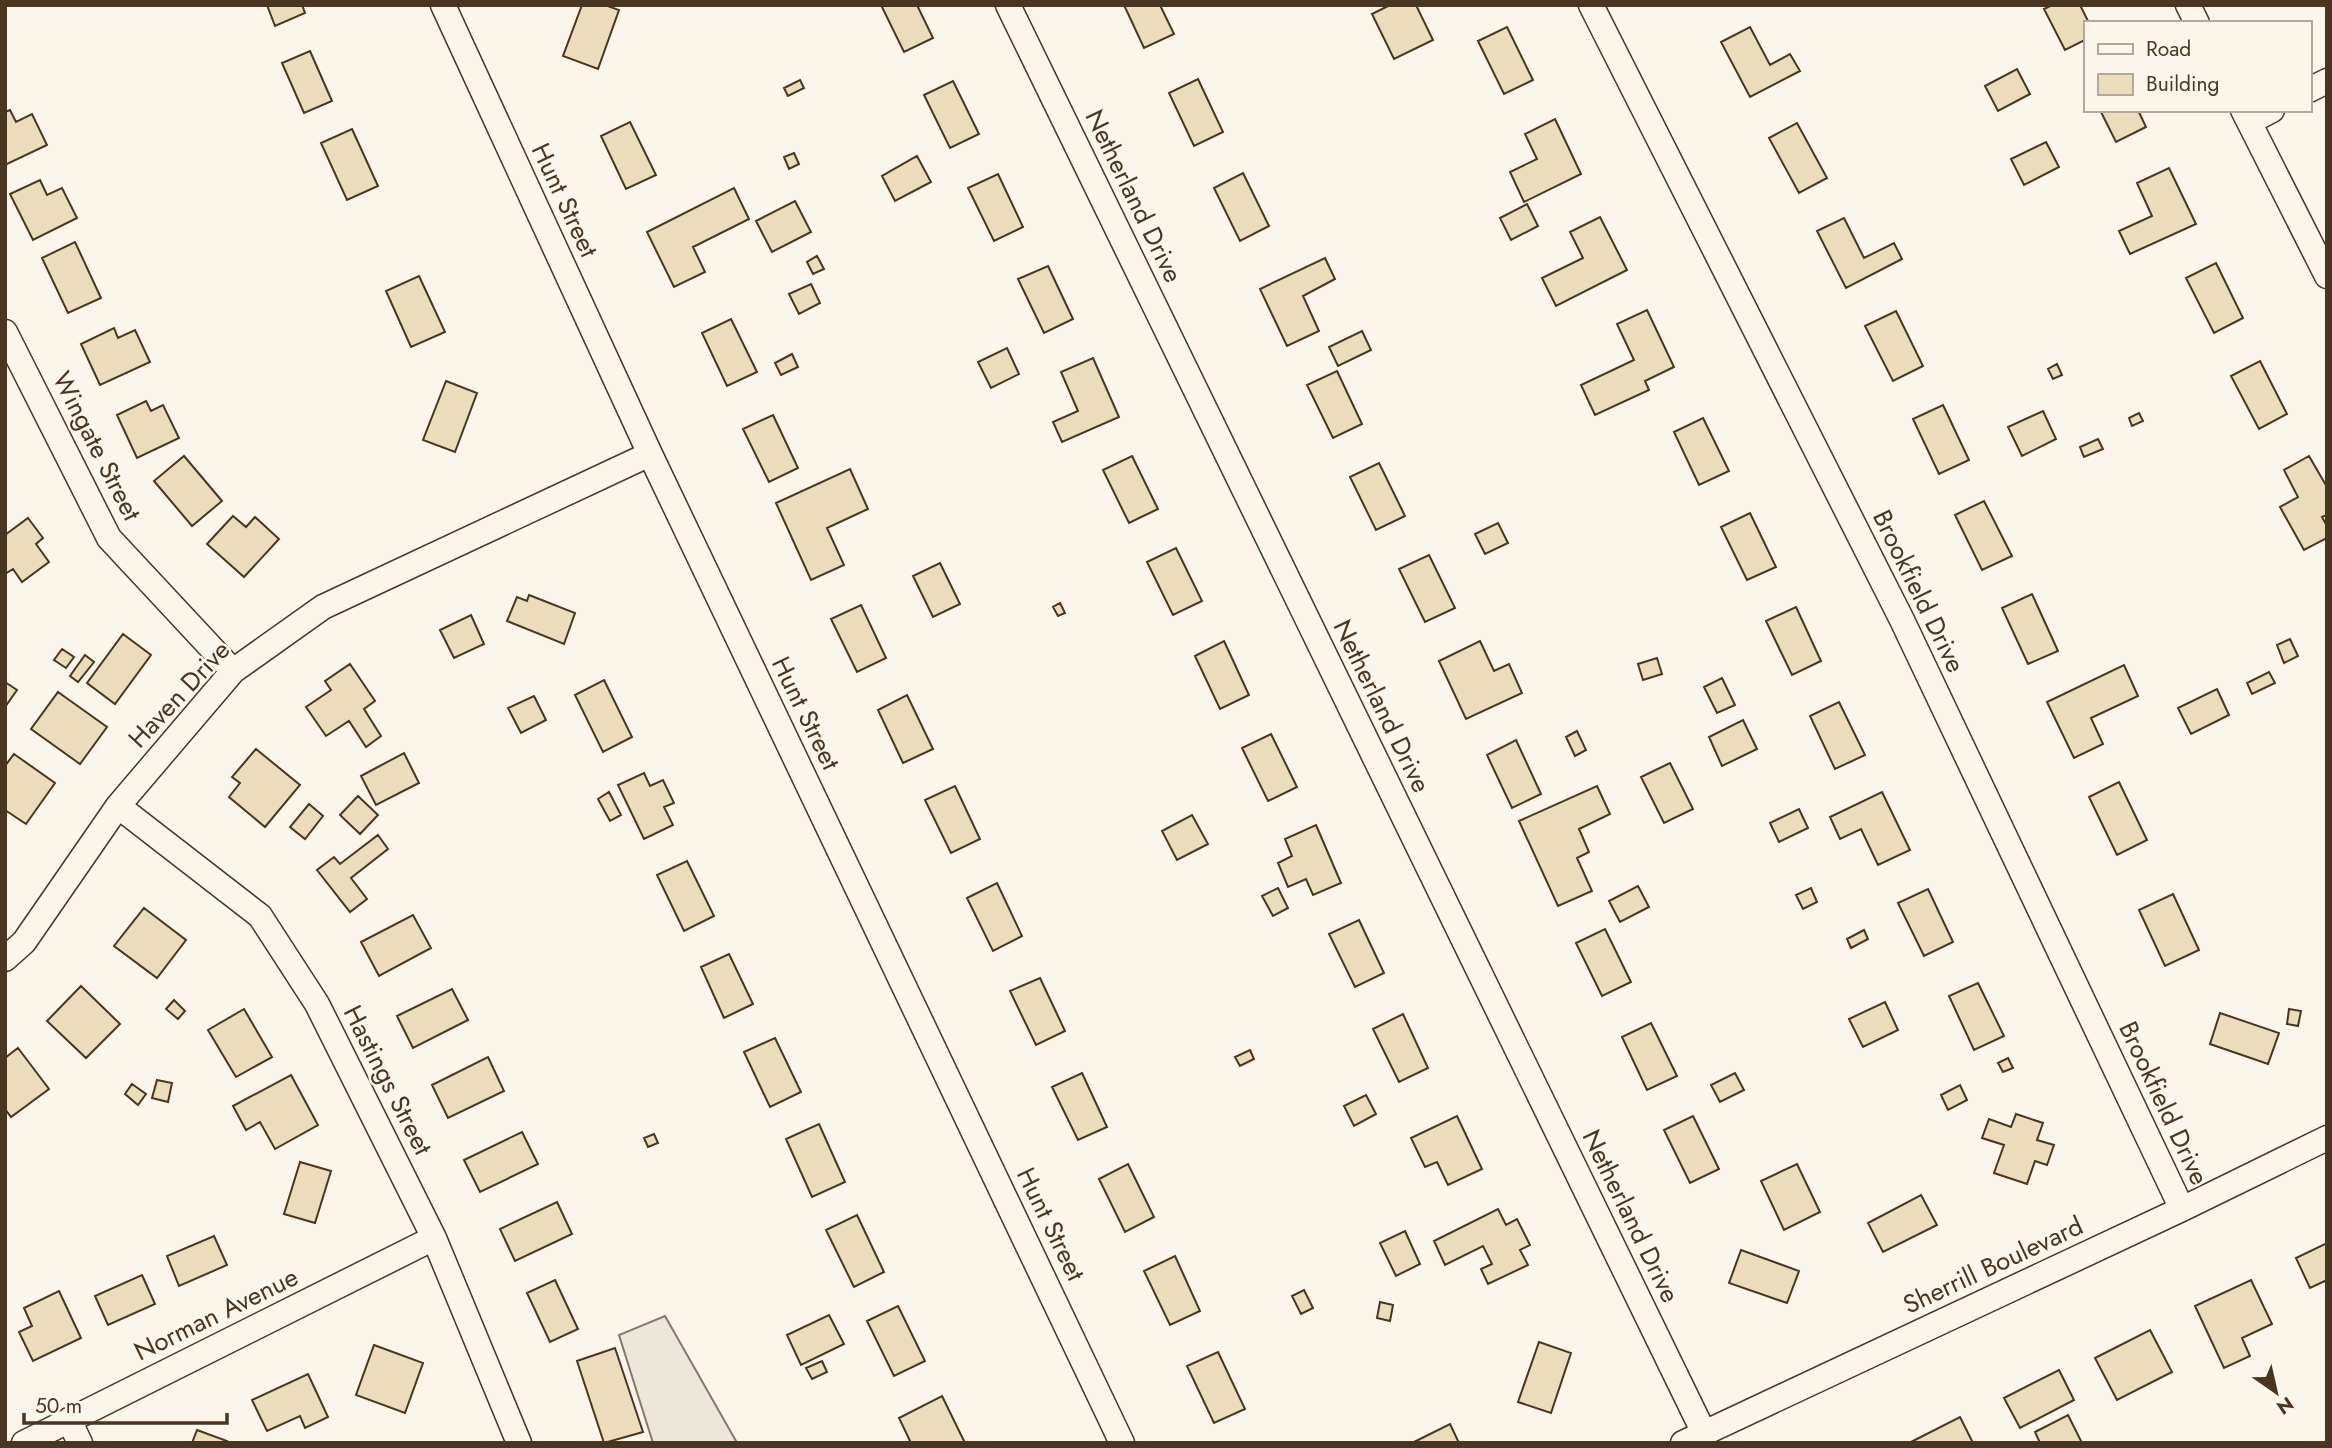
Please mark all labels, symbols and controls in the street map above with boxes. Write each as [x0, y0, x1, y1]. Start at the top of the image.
legend [2084, 21, 2311, 112]
text: Road [2146, 34, 2191, 64]
text: Building [2146, 69, 2219, 99]
street label: Netherland Drive [1076, 103, 1192, 289]
street label: Hunt Street [522, 137, 608, 264]
street label: Wingate Street [43, 365, 151, 528]
street label: Brookfield Drive [1863, 503, 1975, 679]
street label: Netherland Drive [1324, 613, 1440, 799]
street label: Haven Drive [119, 632, 239, 756]
street label: Hunt Street [762, 650, 850, 777]
street label: Hastings Street [334, 999, 442, 1162]
street label: Brookfield Drive [2109, 1015, 2219, 1191]
street label: Netherland Drive [1573, 1123, 1689, 1309]
street label: Hunt Street [1007, 1161, 1095, 1288]
street label: Sherrill Boulevard [1897, 1207, 2089, 1323]
street label: Norman Avenue [127, 1258, 305, 1370]
north arrow [2241, 1357, 2311, 1427]
scale bar [24, 1382, 228, 1426]
text: N [2271, 1390, 2299, 1421]
text: 50 m [35, 1391, 82, 1421]

